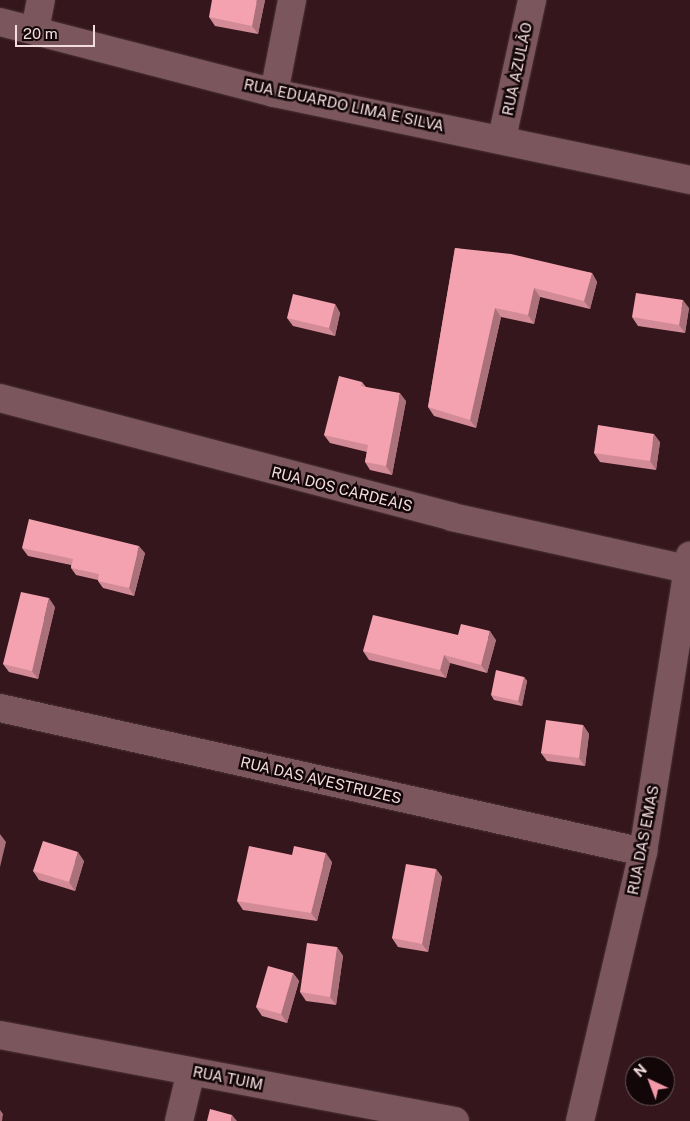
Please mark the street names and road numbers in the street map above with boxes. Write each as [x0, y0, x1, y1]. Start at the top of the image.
street label: RUA AZULÃO [498, 21, 536, 117]
street label: RUA EDUARDO LIMA E SILVA [242, 75, 446, 135]
street label: RUA DOS CARDEAIS [270, 463, 414, 515]
street label: RUA DAS AVESTRUZES [239, 753, 403, 807]
street label: RUA DAS EMAS [624, 784, 662, 896]
street label: RUA TUIM [191, 1062, 265, 1094]

